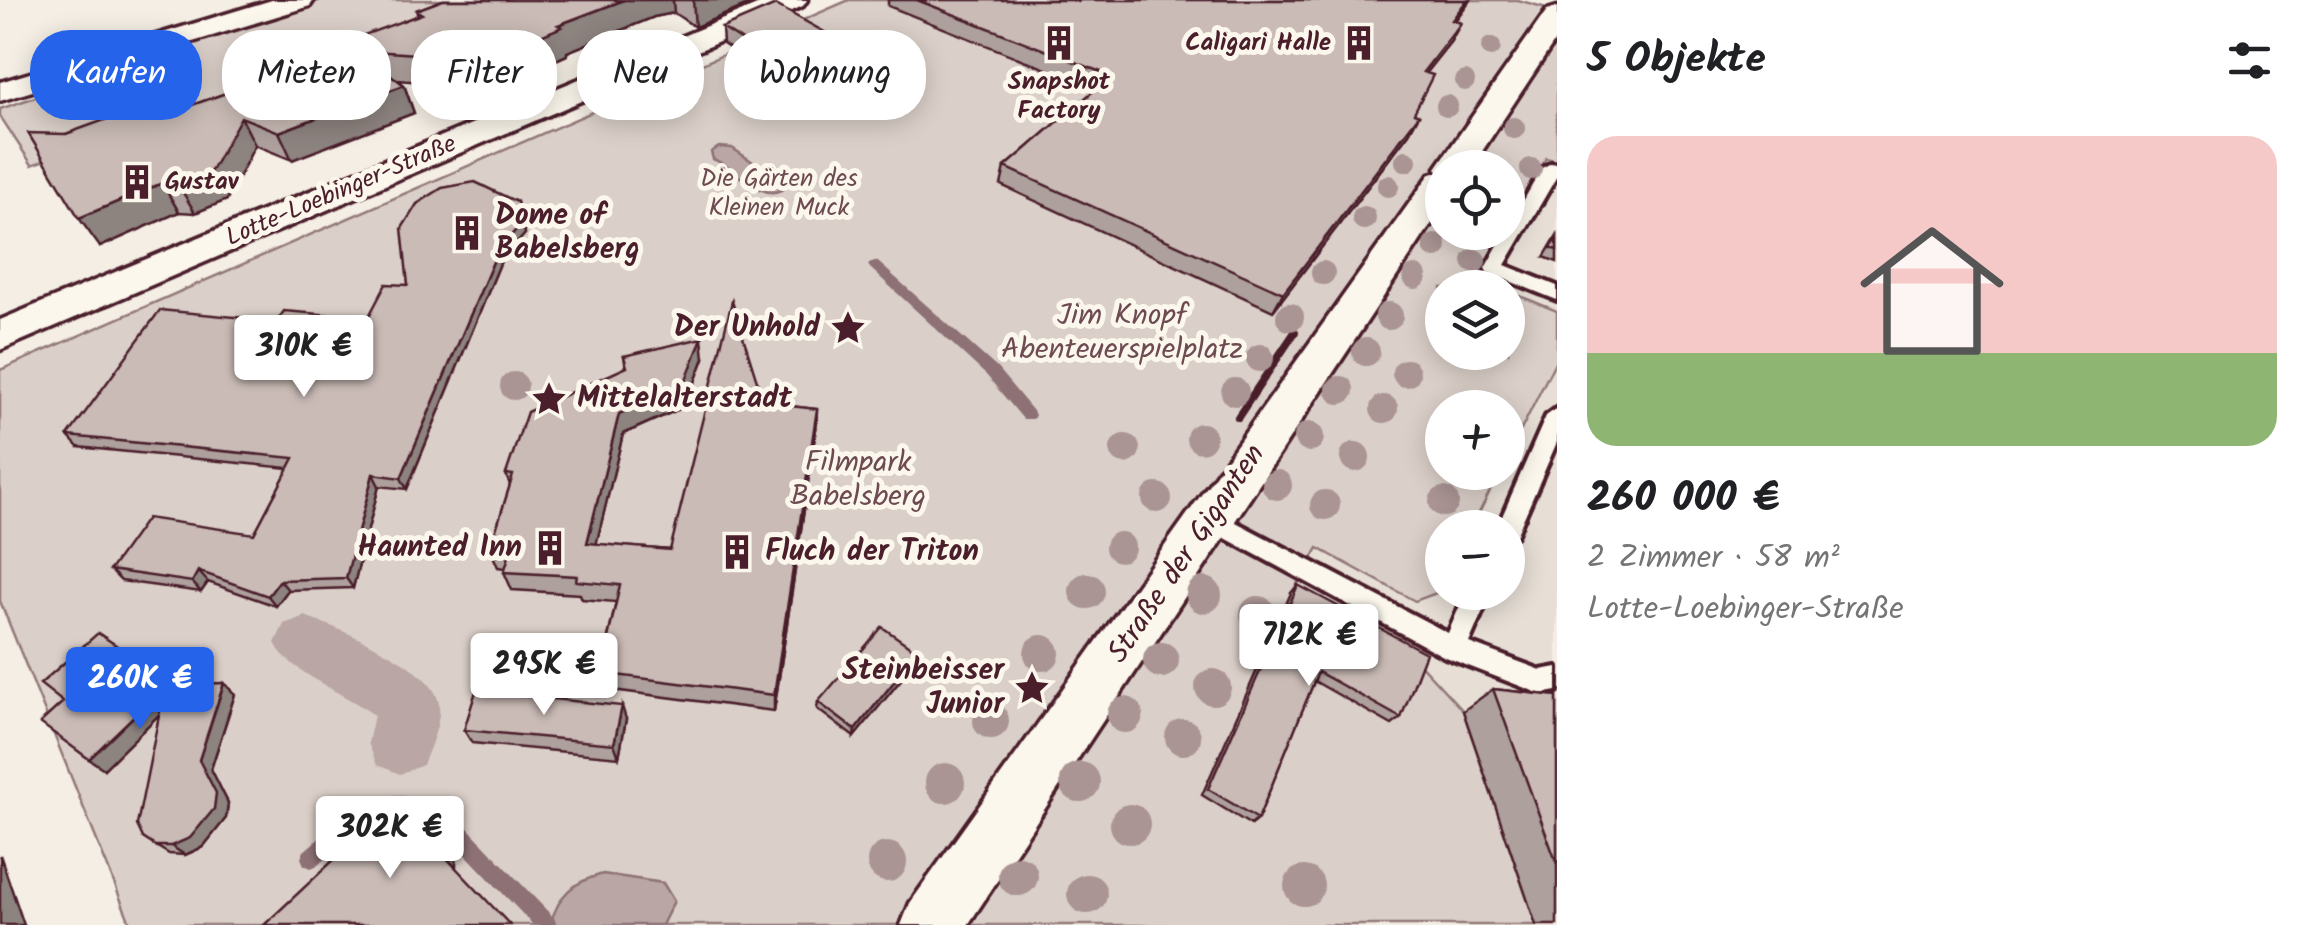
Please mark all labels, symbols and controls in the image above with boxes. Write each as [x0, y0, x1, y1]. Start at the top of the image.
place label: Caligari Halle [1185, 23, 1331, 63]
building icon: Snapshot Factory [1040, 24, 1078, 62]
building icon: Caligari Halle [1340, 24, 1378, 62]
text: 5 Objekte [1587, 27, 1766, 94]
chip: Kaufen [30, 30, 202, 120]
chip: Mieten [222, 30, 391, 120]
chip: Filter [411, 30, 557, 120]
chip: Neu [577, 30, 704, 120]
chip: Wohnung [724, 30, 926, 120]
icon: filters [2222, 33, 2277, 88]
place label: Snapshot Factory [1008, 62, 1111, 131]
street label: Lotte-Loebinger-Straße [219, 124, 463, 258]
map controls [1425, 150, 1525, 610]
button: locate [1425, 150, 1525, 250]
park label: Die Gärten des Kleinen Muck [700, 159, 858, 228]
place label: Gustav [165, 162, 240, 202]
building icon: Gustav [118, 163, 156, 201]
place label: Dome of Babelsberg [495, 192, 640, 274]
icon: home [1842, 201, 2022, 381]
building icon: Dome of Babelsberg [448, 214, 486, 252]
button: layers [1425, 270, 1525, 370]
park label: Jim Knopf Abenteuerspielplatz [1001, 292, 1243, 374]
place label: Der Unhold [674, 304, 821, 352]
place icon: Der Unhold [829, 309, 867, 347]
pin: 310K € [223, 315, 385, 400]
text: 310K € [256, 322, 352, 373]
place label: Mittelalterstadt [577, 375, 792, 423]
place icon: Mittelalterstadt [530, 380, 568, 418]
button: + [1425, 390, 1525, 490]
street label: Straße der Giganten [1096, 434, 1278, 674]
park label: Filmpark Babelsberg [790, 439, 926, 521]
text: 260 000 € [1587, 466, 1779, 533]
button: − [1425, 510, 1525, 610]
place label: Haunted Inn [358, 524, 522, 572]
place label: Fluch der Triton [765, 528, 979, 576]
building icon: Haunted Inn [531, 529, 569, 567]
building icon: Fluch der Triton [718, 533, 756, 571]
text: 2 Zimmer · 58 m² [1587, 533, 1840, 584]
text: Lotte-Loebinger-Straße [1587, 584, 1904, 635]
pin: 712K € [1228, 604, 1390, 689]
text: 712K € [1261, 611, 1357, 662]
pin: 295K € [463, 633, 625, 718]
text: 295K € [493, 640, 595, 691]
pin: 260K € [59, 647, 221, 732]
place label: Steinbeisser Junior [842, 647, 1005, 729]
text: 260K € [88, 654, 192, 705]
place icon: Steinbeisser Junior [1013, 669, 1051, 707]
pin: 302K € [309, 796, 471, 881]
text: 302K € [338, 803, 442, 854]

